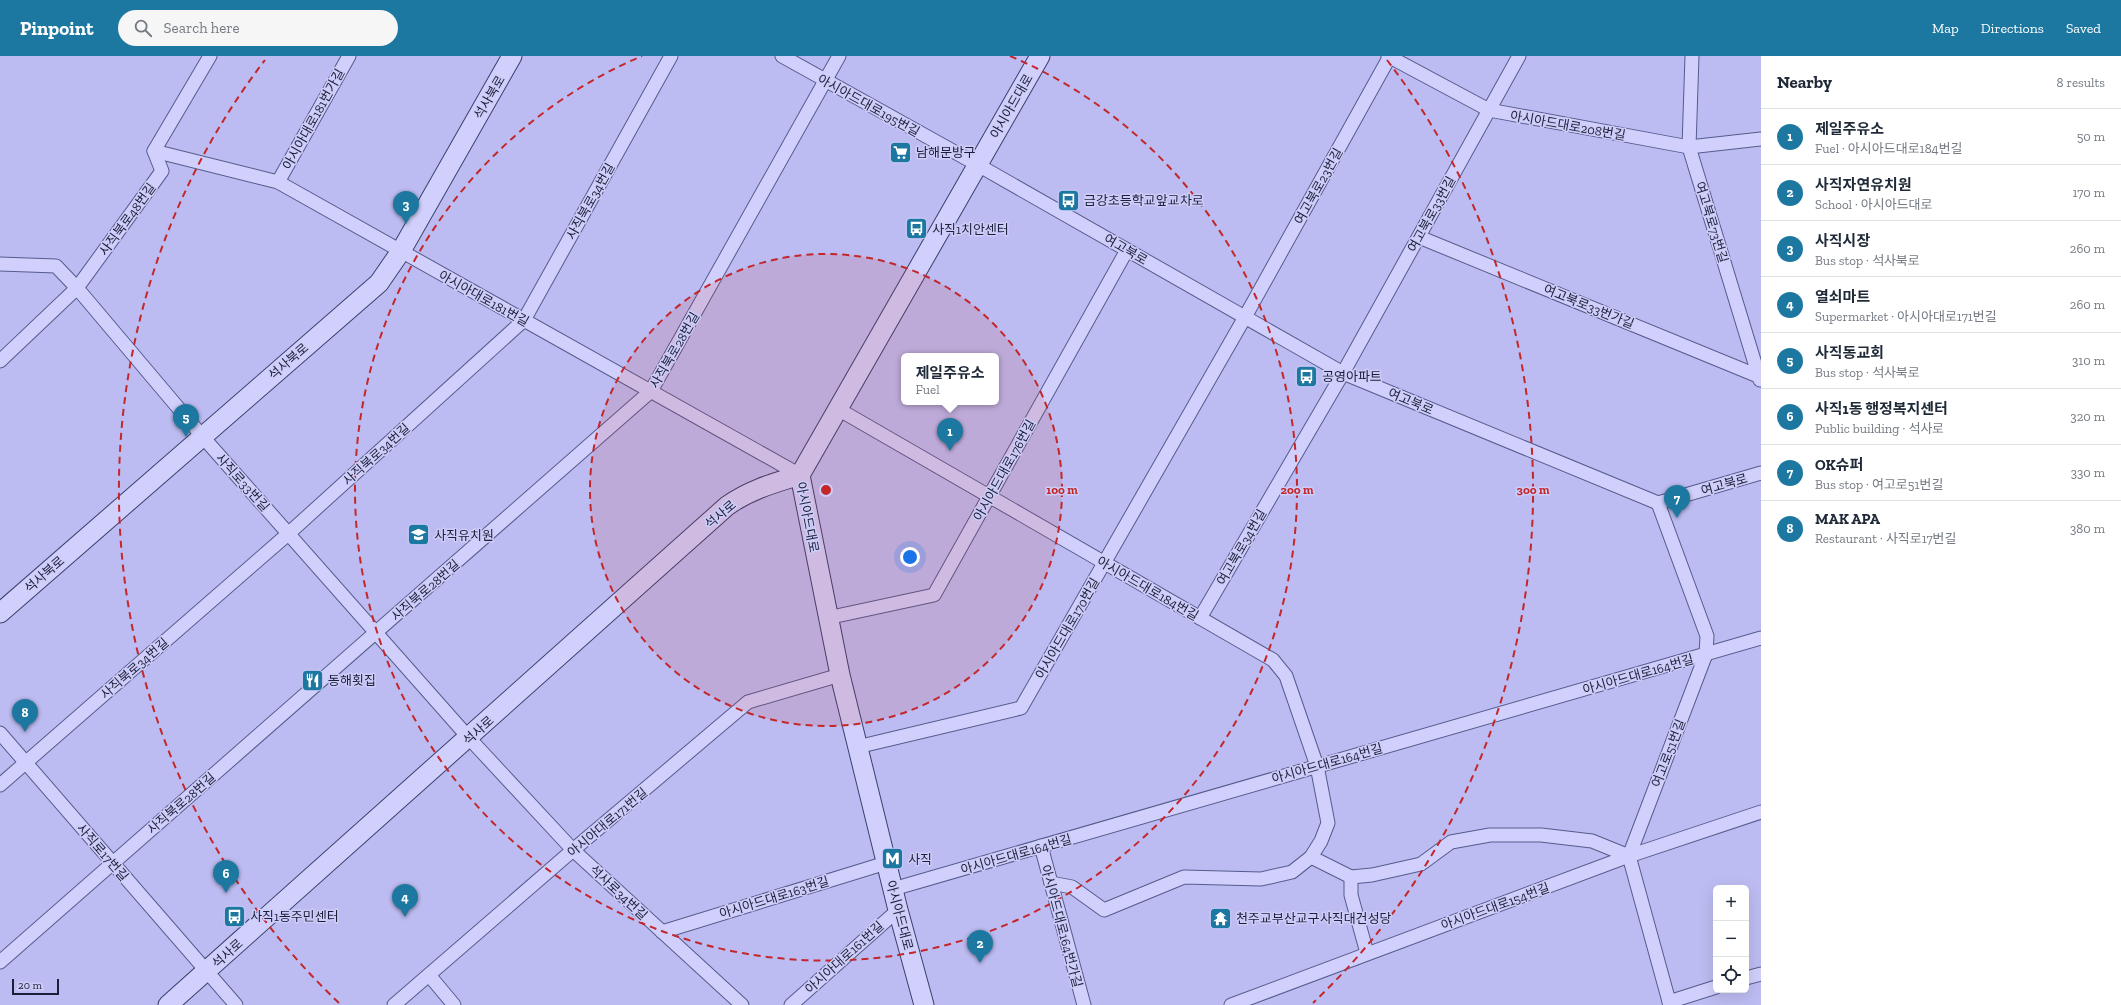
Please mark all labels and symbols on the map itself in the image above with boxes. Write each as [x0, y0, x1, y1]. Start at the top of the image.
street label: 아시아대로181번가길 [280, 66, 347, 172]
street label: 아시아드대로195번길 [815, 71, 922, 140]
street label: 아시아드대로 [987, 71, 1036, 141]
street label: 석사북로 [471, 73, 508, 122]
street label: 아시아드대로208번길 [1509, 108, 1627, 143]
supermarket icon: 남해문방구 [888, 139, 914, 165]
place label: 남해문방구 [916, 145, 976, 160]
street label: 여고북로23번길 [1291, 146, 1346, 227]
street label: 사직북로34번길 [563, 160, 618, 242]
street label: 여고북로33번길 [1404, 174, 1458, 255]
street label: 사직북로48번길 [96, 180, 159, 258]
street label: 여고북로73번길 [1692, 180, 1731, 265]
bus stop icon: 금강초등학교앞교차로 [1056, 187, 1082, 213]
pin: 3 [393, 191, 419, 224]
place label: 금강초등학교앞교차로 [1084, 193, 1204, 208]
bus stop icon: 사직1치안센터 [904, 216, 930, 242]
place label: 사직1치안센터 [932, 222, 1009, 237]
street label: 여고북로 [1101, 231, 1150, 268]
street label: 아시아대로181번길 [436, 267, 531, 329]
street label: 여고북로33번가길 [1541, 281, 1636, 331]
street label: 사직북로28번길 [647, 309, 702, 391]
street label: 석사북로 [265, 340, 311, 383]
bus stop icon: 공영아파트 [1294, 363, 1320, 389]
place label: 공영아파트 [1322, 369, 1382, 384]
street label: 여고북로 [1386, 385, 1436, 418]
pin: 5 [173, 404, 199, 437]
street label: 아시아드대로176번길 [970, 417, 1039, 524]
pin: 1 [937, 418, 963, 451]
street label: 사직북로34번길 [340, 420, 413, 488]
street label: 사직로33번길 [213, 450, 272, 514]
street label: 여고북로 [1699, 471, 1749, 498]
street label: 아시아드대로 [793, 480, 822, 554]
centre of rings [819, 483, 833, 497]
text: 100 m [1046, 483, 1078, 497]
text: 200 m [1280, 483, 1314, 497]
text: 300 m [1517, 483, 1550, 497]
pin: 7 [1664, 485, 1690, 518]
street label: 석사로 [702, 497, 739, 532]
street label: 여고북로34번길 [1214, 507, 1269, 588]
school or university icon: 사직유치원 [406, 522, 432, 548]
place label: 사직유치원 [434, 528, 494, 543]
your location [900, 547, 920, 567]
street label: 석사북로 [21, 553, 67, 596]
street label: 아시아드대로184번길 [1094, 553, 1201, 624]
street label: 사직북로28번길 [388, 557, 462, 624]
street label: 아시아드대로170번길 [1032, 575, 1102, 681]
street label: 사직북로34번길 [97, 635, 171, 702]
street label: 아시아드대로164번길 [1581, 651, 1695, 697]
restaurant icon: 동해횟집 [300, 667, 326, 693]
place label: 동해횟집 [328, 673, 376, 688]
pin: 8 [12, 699, 38, 732]
street label: 석사로 [460, 713, 497, 748]
street label: 여고로51번길 [1649, 717, 1688, 789]
street label: 아시아드대로164번길 [1270, 740, 1384, 786]
street label: 사직북로28번길 [144, 770, 218, 837]
street label: 아시아대로171번길 [564, 785, 650, 860]
street label: 사직로17번길 [74, 821, 131, 884]
street label: 아시아드대로164번길 [959, 831, 1073, 877]
metro station icon: 사직 [879, 846, 905, 872]
place label: 사직 [908, 852, 932, 867]
pin: 6 [213, 860, 239, 893]
street label: 석사로34번길 [587, 862, 651, 923]
street label: 아시아드대로164번가길 [1038, 863, 1085, 989]
street label: 아시아드대로163번길 [717, 874, 831, 921]
street label: 아시아드대로 [883, 879, 916, 952]
street label: 아시아드대로154번길 [1439, 880, 1551, 933]
pin: 4 [392, 884, 418, 917]
bus stop icon: 사직1동주민센터 [222, 903, 248, 929]
temple icon: 천주교부산교구사직대건성당 [1207, 905, 1233, 931]
place label: 사직1동주민센터 [250, 909, 339, 924]
place label: 천주교부산교구사직대건성당 [1236, 911, 1392, 926]
street label: 아시아대로161번길 [802, 918, 887, 997]
pin: 2 [967, 930, 993, 963]
street label: 석사로 [209, 936, 246, 971]
scale bar [12, 977, 59, 996]

